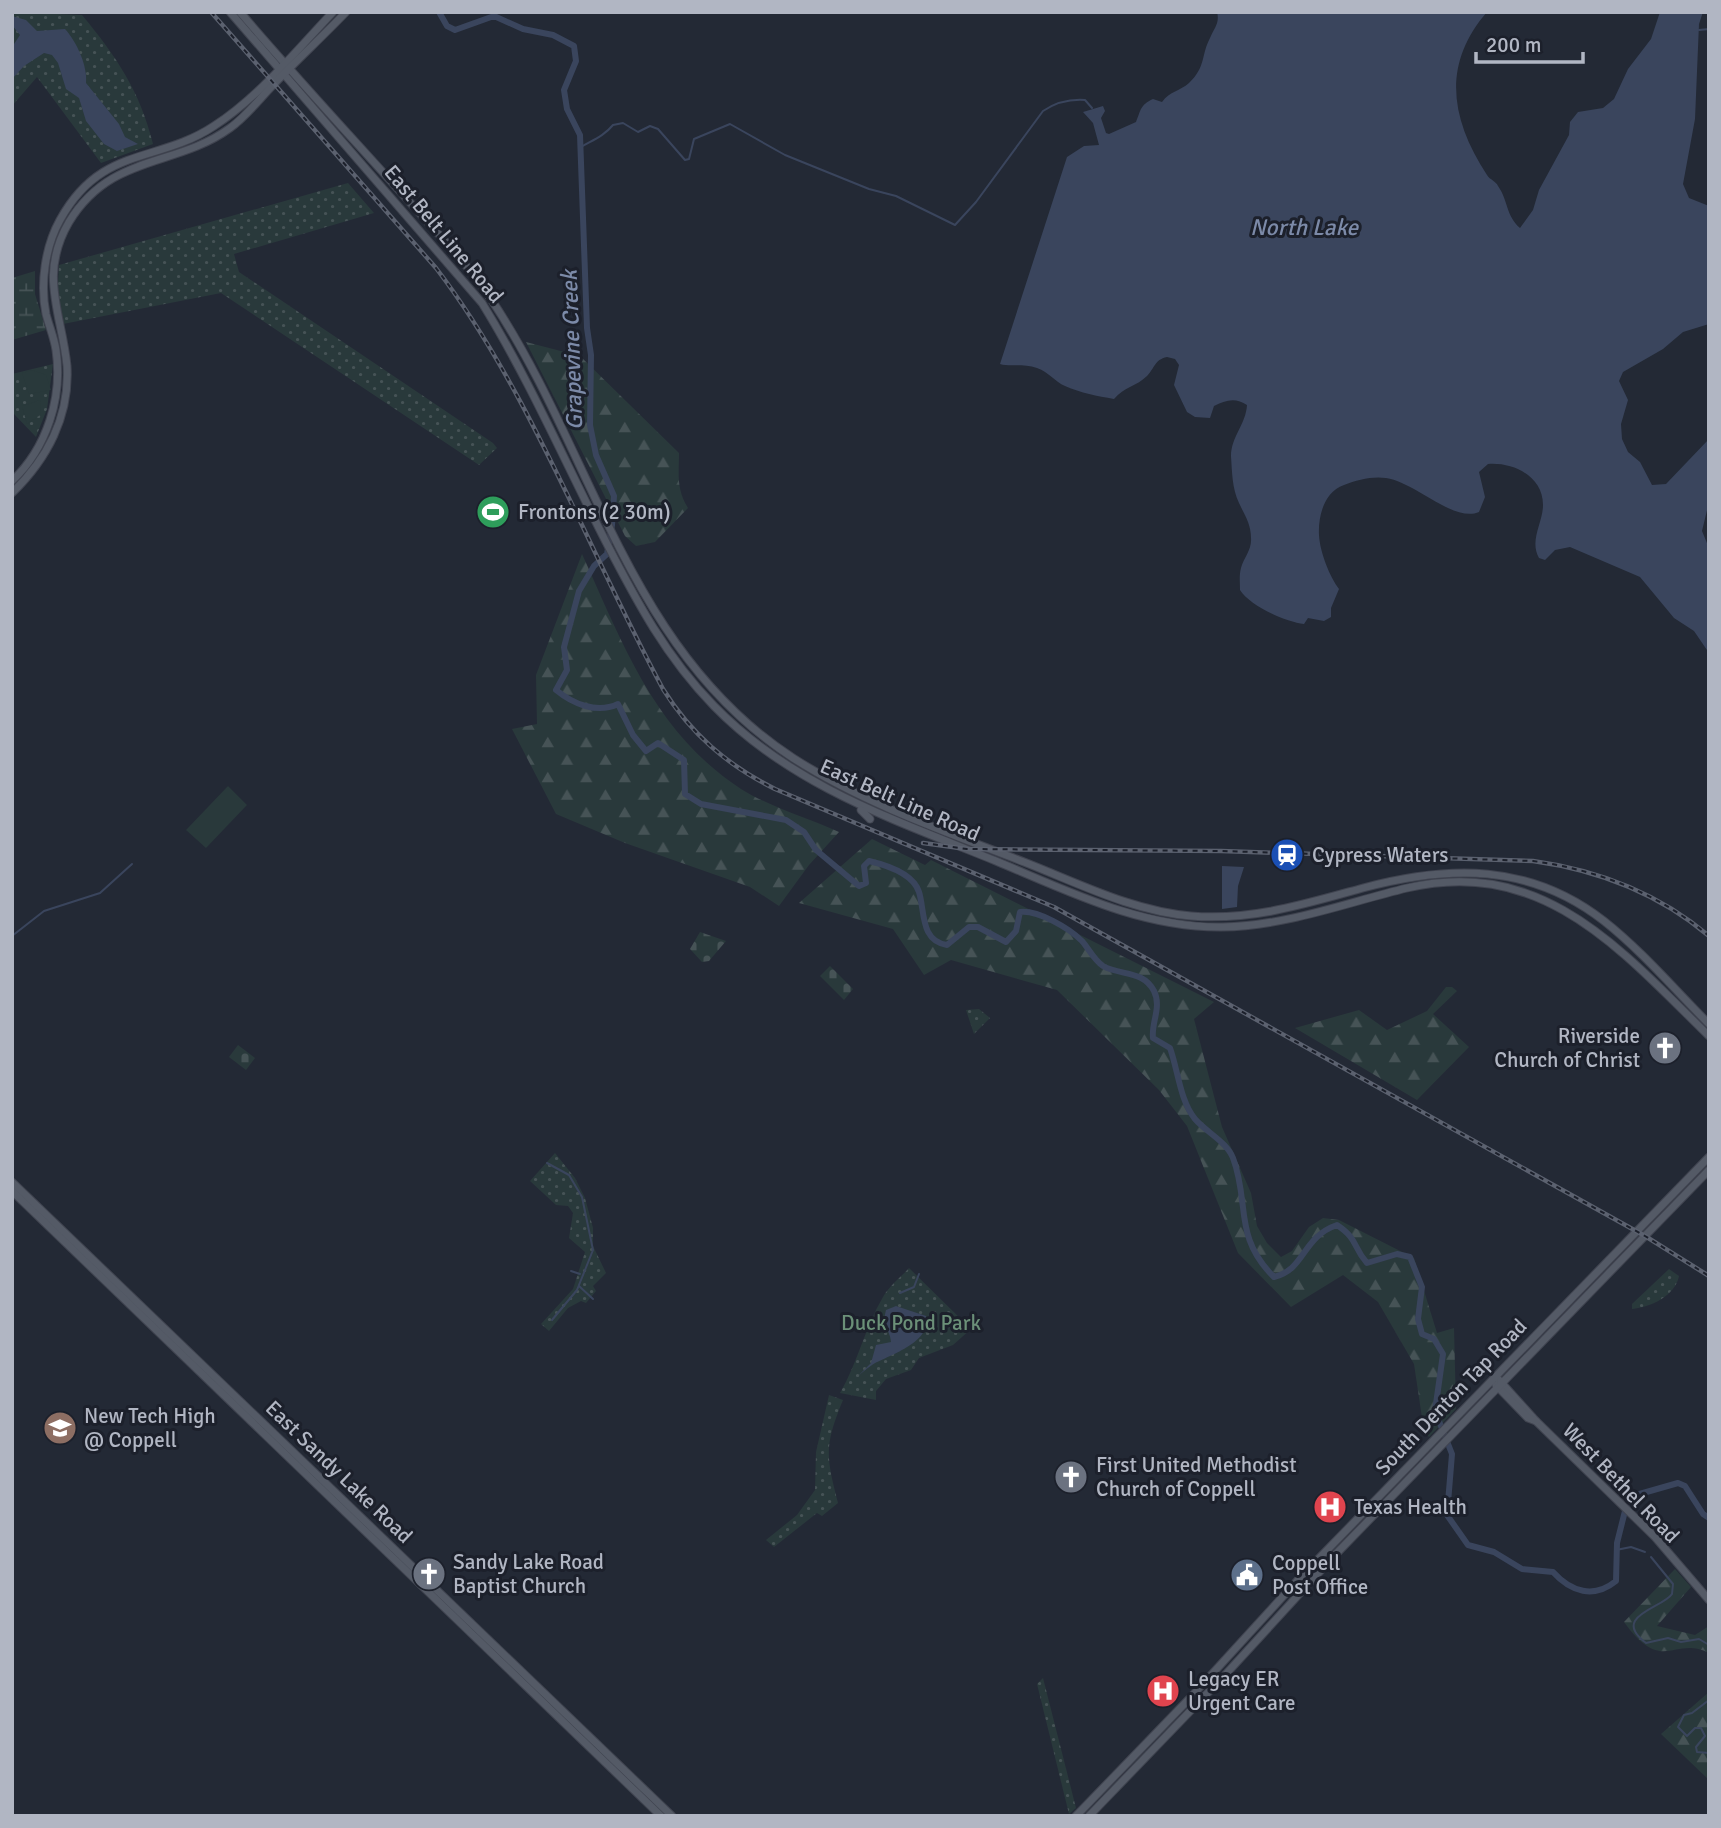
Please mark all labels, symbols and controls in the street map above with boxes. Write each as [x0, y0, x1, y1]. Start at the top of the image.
scale bar [1476, 21, 1583, 65]
text: 200 m [1486, 32, 1541, 58]
street label: East Belt Line Road [379, 160, 509, 308]
water label: North Lake [1250, 213, 1360, 242]
water label: Grapevine Creek [555, 267, 589, 431]
sports icon: Frontons (2 30m) [474, 493, 512, 531]
place label: Frontons (2 30m) [518, 499, 671, 525]
street label: East Belt Line Road [816, 753, 984, 847]
station icon: Cypress Waters [1268, 836, 1306, 874]
place label: Cypress Waters [1312, 842, 1449, 868]
place label: Riverside Church of Christ [1494, 1023, 1640, 1073]
church icon: Riverside Church of Christ [1646, 1029, 1684, 1067]
park label: Duck Pond Park [841, 1310, 981, 1336]
street label: South Denton Tap Road [1370, 1313, 1532, 1481]
street label: East Sandy Lake Road [260, 1395, 418, 1549]
place label: New Tech High @ Coppell [84, 1403, 216, 1453]
school or university icon: New Tech High @ Coppell [41, 1409, 79, 1447]
street label: West Bethel Road [1557, 1418, 1685, 1548]
place label: First United Methodist Church of Coppell [1096, 1452, 1297, 1502]
church icon: First United Methodist Church of Coppell [1052, 1458, 1090, 1496]
hospital icon: Texas Health [1311, 1488, 1349, 1526]
place label: Texas Health [1354, 1494, 1467, 1520]
place label: Sandy Lake Road Baptist Church [453, 1549, 604, 1599]
place label: Coppell Post Office [1272, 1550, 1368, 1600]
church icon: Sandy Lake Road Baptist Church [410, 1555, 448, 1593]
public building icon: Coppell Post Office [1228, 1556, 1266, 1594]
place label: Legacy ER Urgent Care [1188, 1666, 1296, 1716]
hospital icon: Legacy ER Urgent Care [1144, 1672, 1182, 1710]

